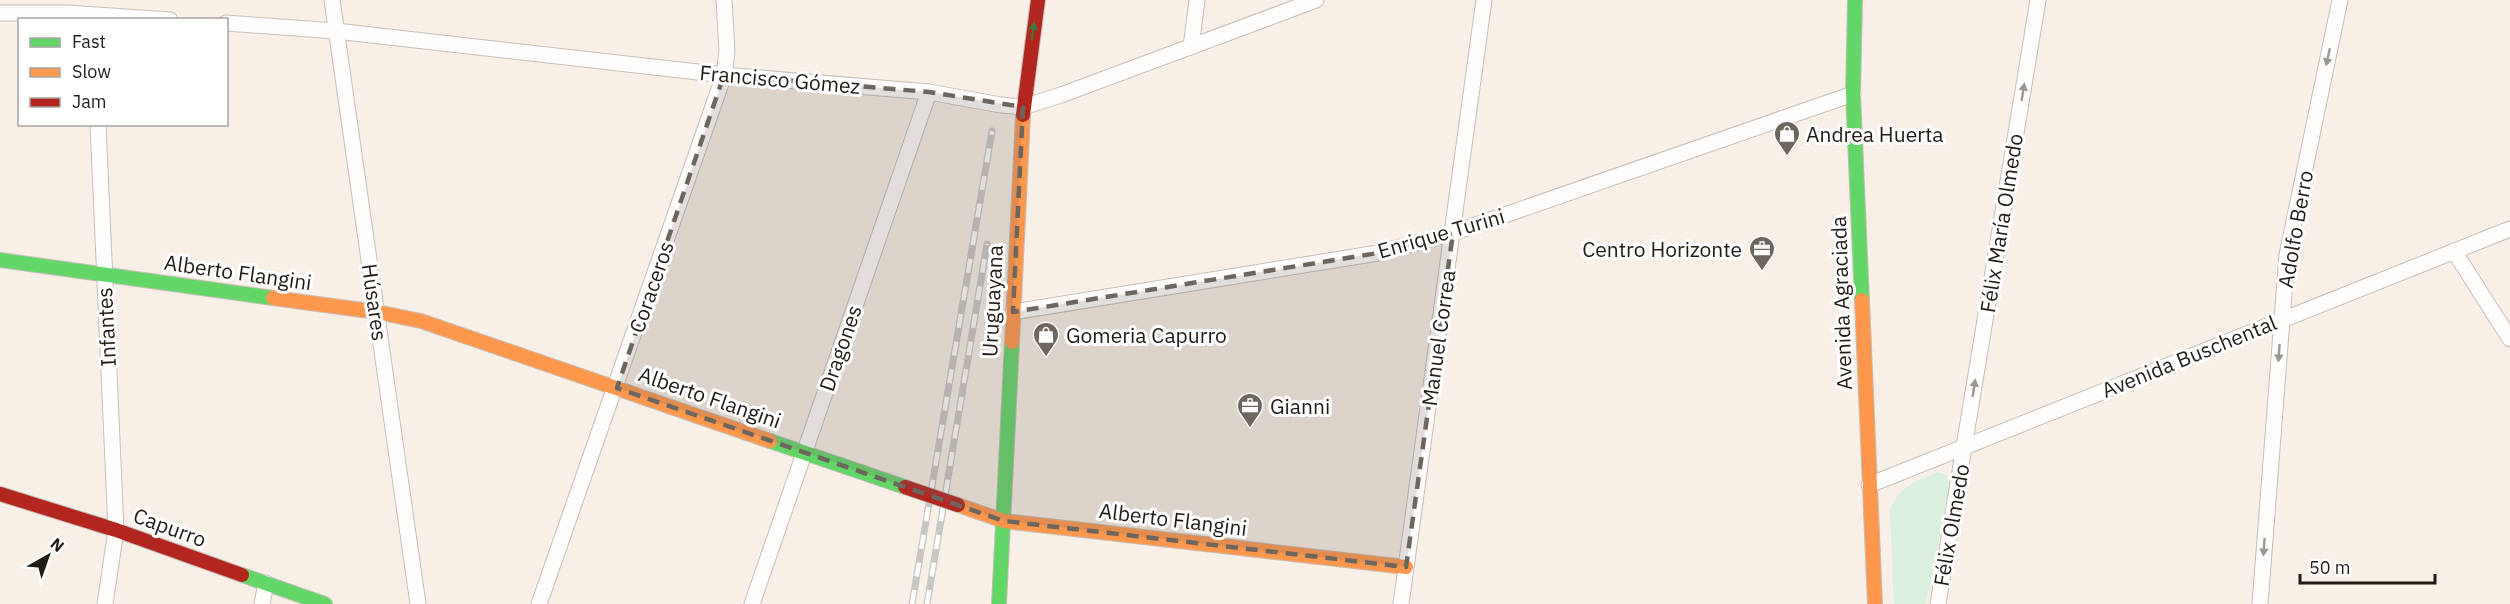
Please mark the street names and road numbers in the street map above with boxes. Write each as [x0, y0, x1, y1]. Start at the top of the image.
street label: Francisco Gómez [699, 58, 862, 100]
street label: Félix María Olmedo [1973, 131, 2029, 315]
street label: Adolfo Berro [2271, 168, 2319, 290]
street label: Enrique Turini [1374, 202, 1508, 264]
street label: Avenida Agraciada [1824, 216, 1858, 390]
street label: Coraceros [622, 237, 680, 337]
street label: Uruguayana [975, 244, 1009, 358]
street label: Alberto Flangini [162, 248, 314, 296]
street label: Húsares [356, 262, 394, 342]
street label: Manuel Correa [1415, 268, 1461, 408]
street label: Infantes [90, 287, 122, 367]
street label: Dragones [812, 301, 868, 395]
street label: Avenida Buschental [2097, 308, 2281, 404]
street label: Alberto Flangini [635, 360, 785, 434]
street label: Félix Olmedo [1926, 462, 1976, 588]
street label: Alberto Flangini [1097, 496, 1249, 542]
street label: Capurro [130, 501, 210, 553]

